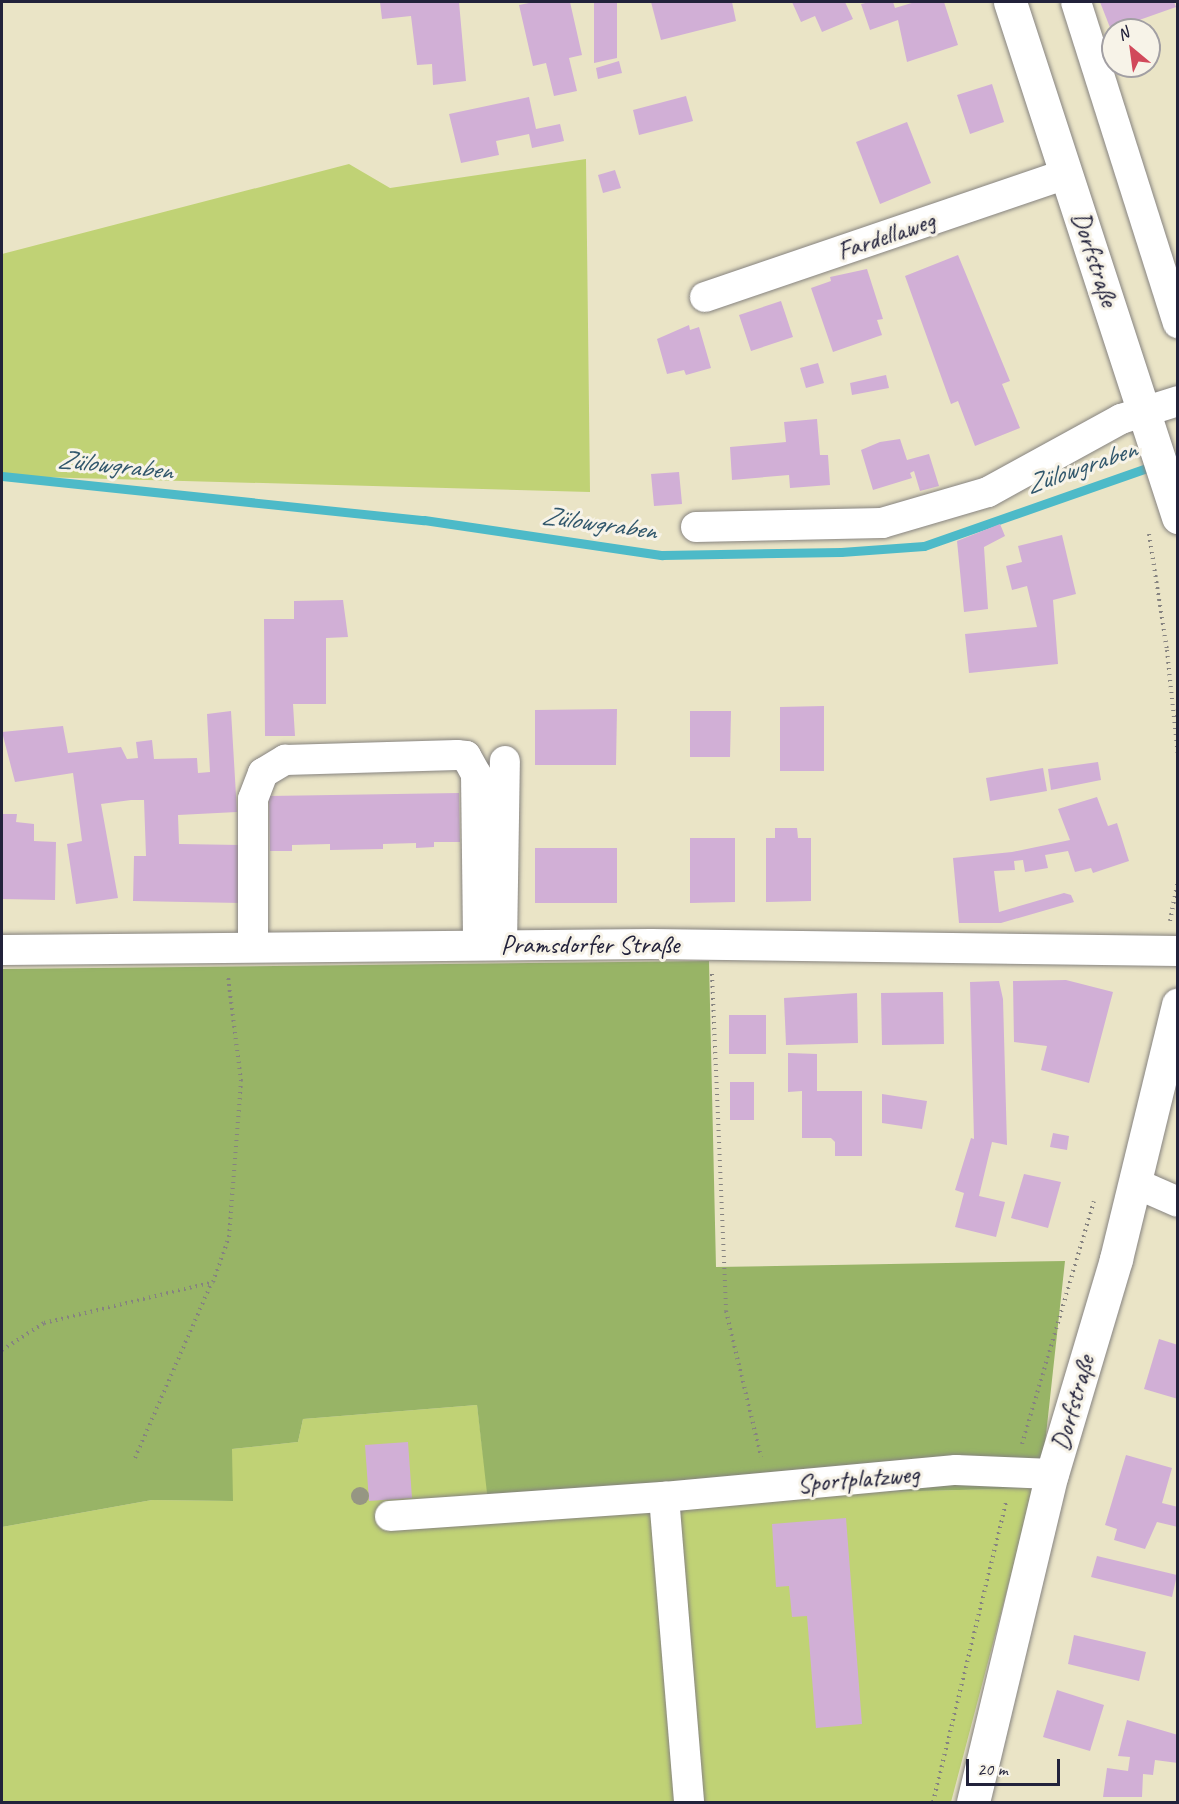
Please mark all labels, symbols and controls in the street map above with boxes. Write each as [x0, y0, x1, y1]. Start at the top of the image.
north arrow [1101, 18, 1161, 78]
text: N [1114, 23, 1132, 45]
street label: Fardellaweg [833, 205, 939, 267]
street label: Dorfstraße [1065, 208, 1125, 310]
water label: Zülowgraben [1021, 433, 1141, 501]
water label: Zülowgraben [56, 443, 174, 487]
water label: Zülowgraben [540, 499, 658, 547]
street label: Pramsdorfer Straße [500, 929, 680, 961]
street label: Dorfstraße [1045, 1352, 1101, 1454]
street label: Sportplatzweg [796, 1458, 920, 1500]
scale bar [969, 1747, 1064, 1785]
text: 20 m [977, 1758, 1008, 1780]

